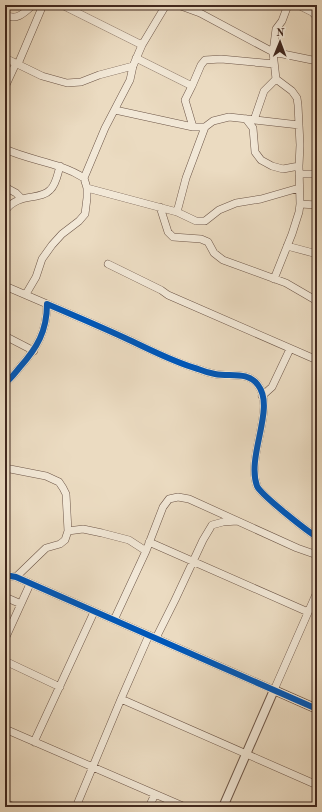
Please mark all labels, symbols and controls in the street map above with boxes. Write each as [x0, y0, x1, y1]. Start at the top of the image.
north arrow [260, 22, 300, 62]
text: N [276, 28, 285, 39]

